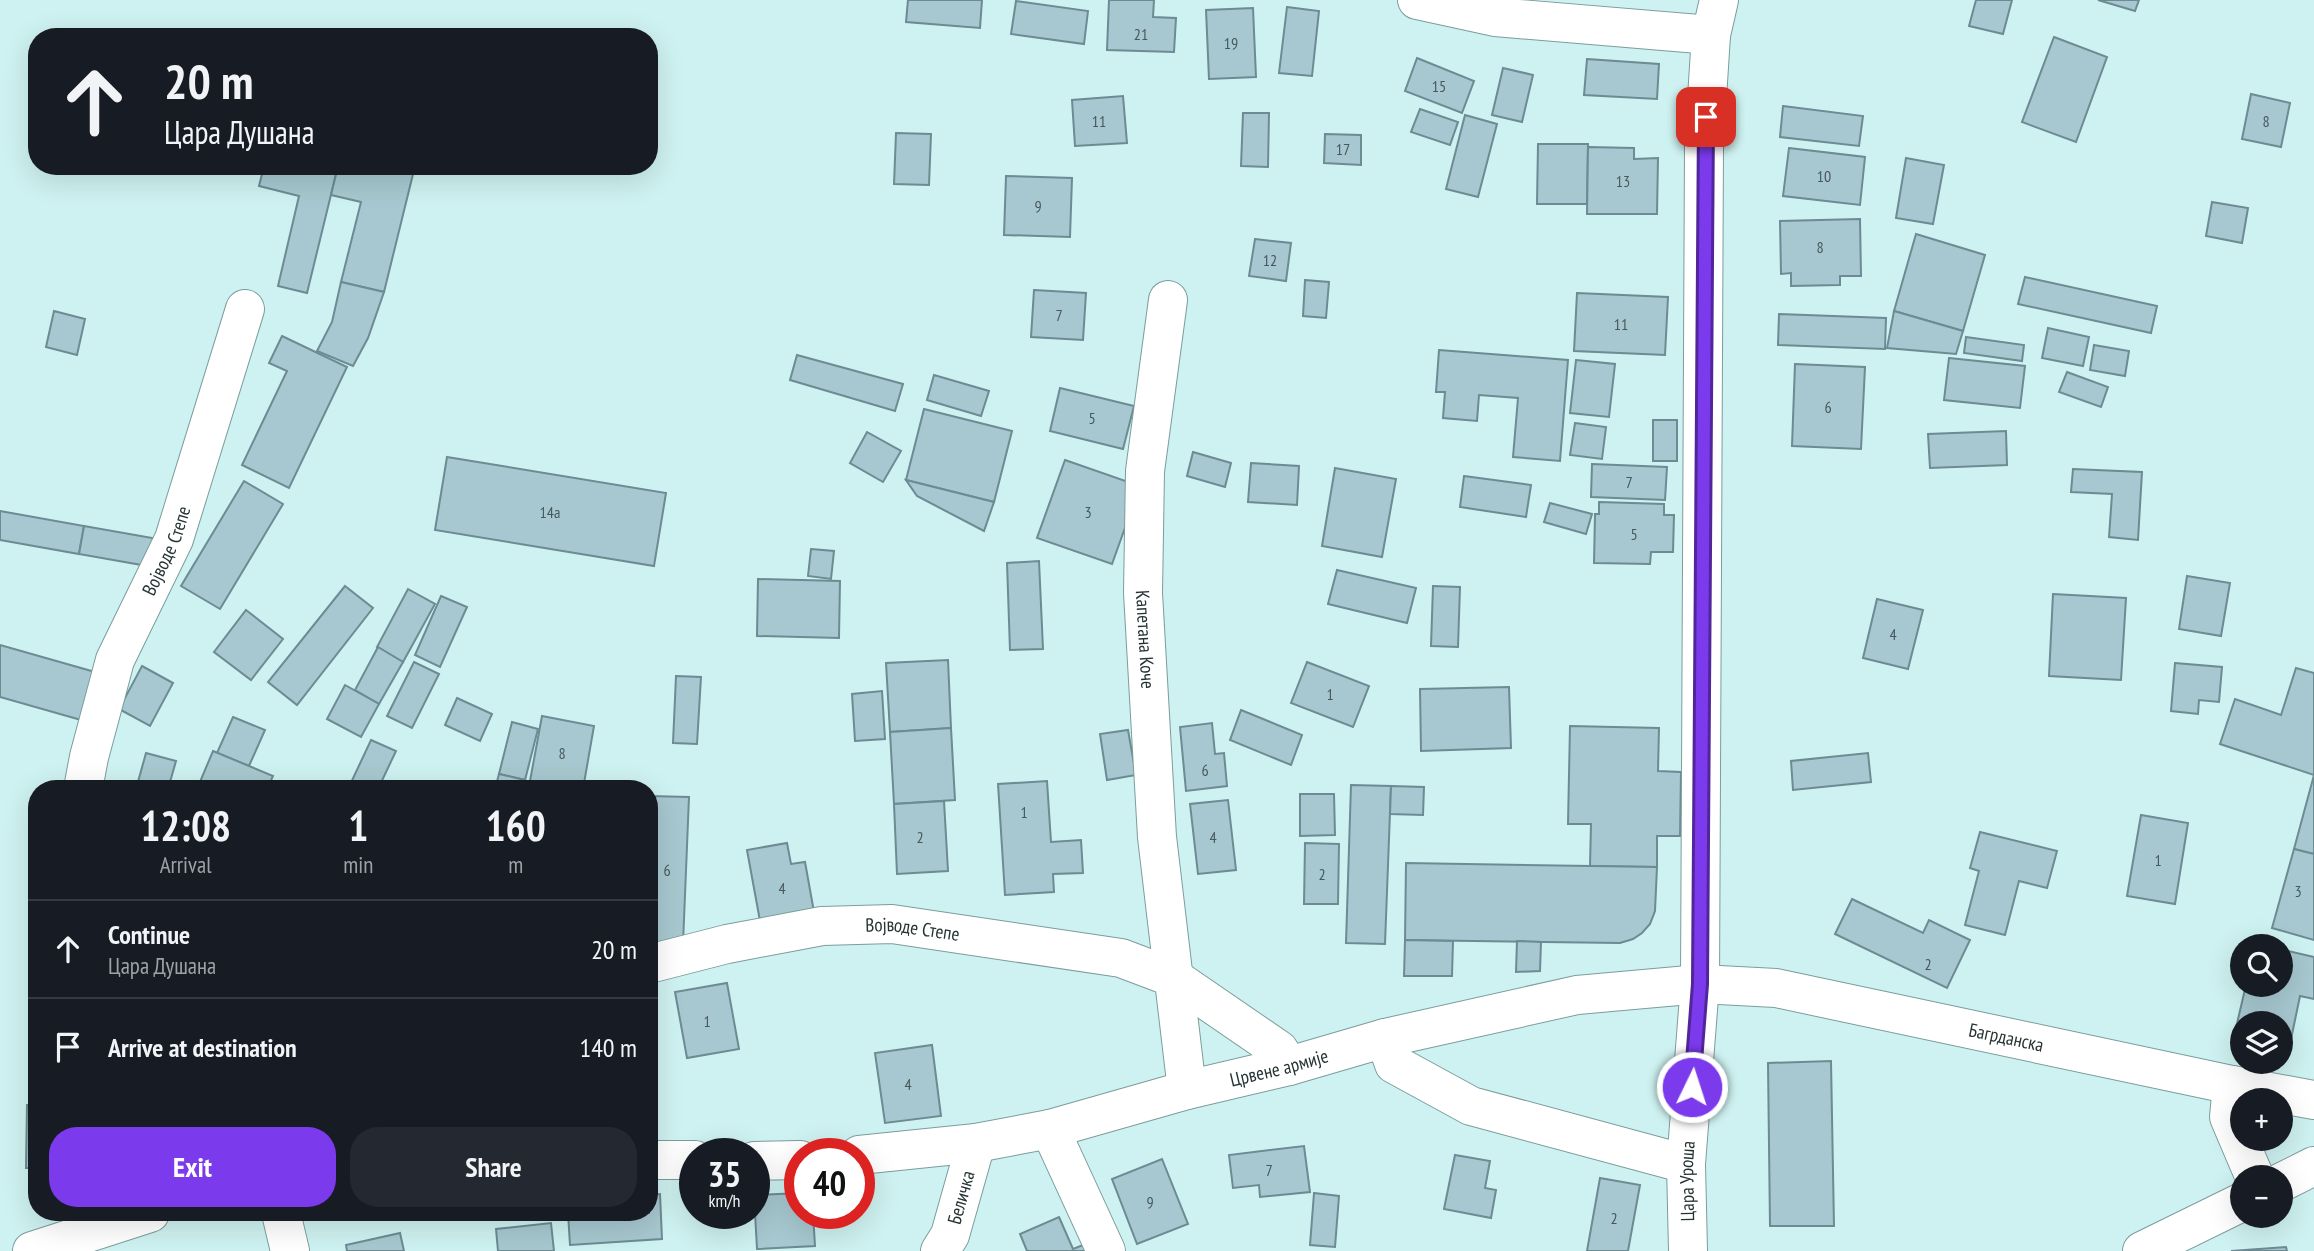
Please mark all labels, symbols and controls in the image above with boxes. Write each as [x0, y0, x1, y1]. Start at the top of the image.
house number: 21 [1134, 24, 1148, 44]
house number: 19 [1224, 33, 1238, 53]
text: 20 m [164, 49, 253, 113]
icon: ahead [49, 56, 140, 147]
house number: 15 [1432, 76, 1446, 96]
pin [1676, 87, 1736, 147]
icon: arrive [1687, 98, 1725, 136]
text: Цара Душана [164, 111, 315, 153]
house number: 11 [1092, 111, 1106, 131]
house number: 8 [2262, 111, 2270, 131]
house number: 17 [1336, 139, 1350, 159]
house number: 10 [1817, 166, 1831, 186]
house number: 13 [1616, 171, 1630, 191]
house number: 9 [1034, 196, 1042, 216]
house number: 8 [1816, 237, 1824, 257]
house number: 12 [1263, 250, 1277, 270]
house number: 7 [1055, 305, 1063, 325]
house number: 11 [1614, 314, 1628, 334]
house number: 6 [1824, 397, 1832, 417]
house number: 5 [1088, 408, 1096, 428]
house number: 7 [1625, 472, 1633, 492]
house number: 14a [540, 502, 560, 522]
house number: 3 [1084, 502, 1092, 522]
street label: Војводе Степе [136, 503, 195, 599]
house number: 5 [1630, 524, 1638, 544]
street label: Капетана Коче [1131, 589, 1160, 689]
house number: 4 [1889, 624, 1897, 644]
house number: 1 [1326, 684, 1334, 704]
house number: 8 [558, 743, 566, 763]
house number: 6 [1201, 760, 1209, 780]
text: 12:08 [140, 798, 231, 853]
text: 1 [348, 798, 368, 853]
text: 160 [486, 798, 546, 853]
house number: 1 [1020, 802, 1028, 822]
house number: 2 [916, 827, 924, 847]
house number: 4 [1209, 827, 1217, 847]
text: Arrival [160, 850, 212, 879]
text: min [343, 850, 373, 879]
text: m [508, 850, 523, 879]
house number: 1 [2154, 850, 2162, 870]
house number: 6 [663, 860, 671, 880]
house number: 2 [1318, 864, 1326, 884]
house number: 4 [778, 878, 786, 898]
house number: 3 [2294, 881, 2302, 901]
street label: Војводе Степе [865, 912, 961, 946]
text: Continue [108, 918, 190, 951]
icon: ahead [49, 930, 87, 968]
text: 20 m [591, 933, 637, 966]
map controls [2230, 934, 2293, 1228]
button: search [2230, 934, 2293, 997]
text: Цара Душана [108, 951, 216, 980]
house number: 2 [1924, 954, 1932, 974]
house number: 1 [703, 1011, 711, 1031]
button: layers [2230, 1011, 2293, 1074]
street label: Багрданска [1967, 1017, 2046, 1057]
icon: arrive [49, 1028, 87, 1066]
text: Arrive at destination [108, 1031, 297, 1064]
text: 140 m [579, 1031, 637, 1064]
street label: Црвене армије [1227, 1043, 1331, 1092]
position arrow [1655, 1050, 1729, 1124]
house number: 4 [904, 1074, 912, 1094]
button: + [2230, 1088, 2293, 1151]
button: Exit [49, 1127, 336, 1207]
button: Share [350, 1127, 637, 1207]
speed limit sign: 40 [784, 1138, 875, 1229]
street label: Цара Уроша [1674, 1140, 1700, 1222]
text: 35 [708, 1151, 741, 1197]
house number: 7 [1265, 1160, 1273, 1180]
button: − [2230, 1165, 2293, 1228]
street label: Беличка [942, 1168, 980, 1227]
text: km/h [709, 1189, 740, 1212]
house number: 9 [1146, 1192, 1154, 1212]
house number: 2 [1610, 1208, 1618, 1228]

